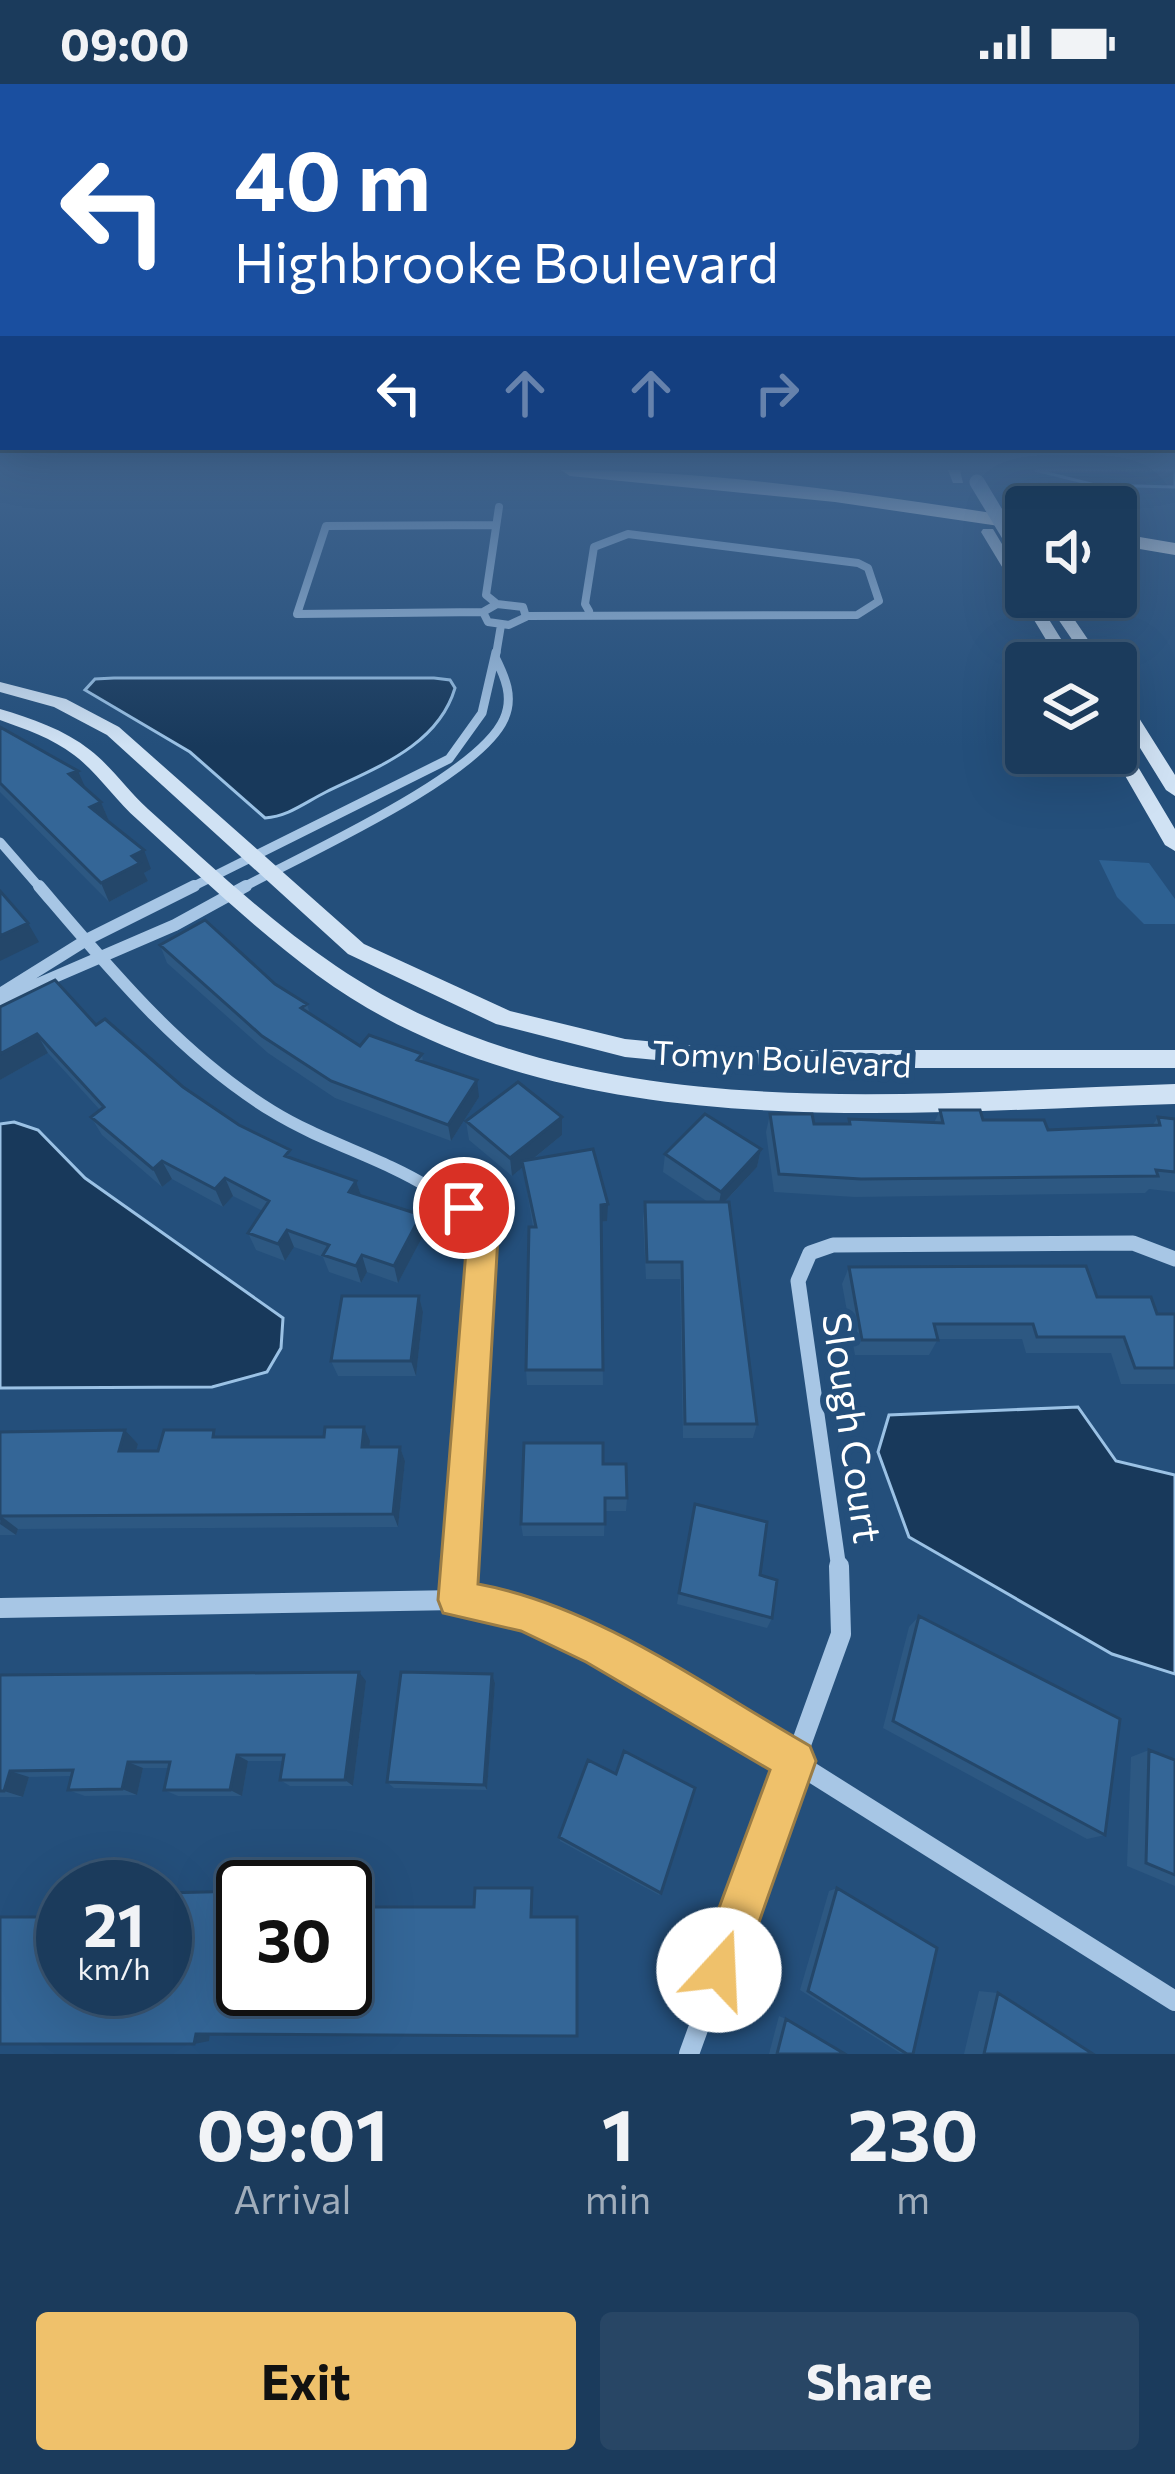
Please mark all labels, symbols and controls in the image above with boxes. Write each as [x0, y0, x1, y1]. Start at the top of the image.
text: 09:00 [60, 15, 189, 70]
text: 40 m [234, 126, 431, 228]
icon: left [36, 132, 192, 288]
text: Highbrooke Boulevard [234, 228, 779, 294]
icon: left [366, 360, 432, 426]
icon: ahead [492, 360, 558, 426]
icon: ahead [618, 360, 684, 426]
icon: right [744, 360, 810, 426]
map controls [1005, 486, 1137, 774]
button: sound [1005, 486, 1137, 618]
button: layers [1005, 642, 1137, 774]
street label: Tomyn Boulevard [651, 1030, 913, 1085]
pin [413, 1157, 515, 1259]
icon: arrive [431, 1175, 497, 1241]
street label: Slough Court [814, 1309, 894, 1546]
speed limit sign: 30 [216, 1860, 372, 2016]
text: 21 [83, 1886, 145, 1959]
position arrow [656, 1907, 782, 2033]
text: km/h [78, 1949, 150, 1986]
text: 09:01 [197, 2088, 388, 2176]
text: 1 [602, 2088, 634, 2176]
text: 230 [848, 2088, 978, 2176]
text: Arrival [233, 2174, 351, 2222]
text: min [585, 2174, 651, 2222]
text: m [896, 2174, 930, 2222]
button: Exit [36, 2312, 576, 2450]
button: Share [600, 2312, 1139, 2450]

